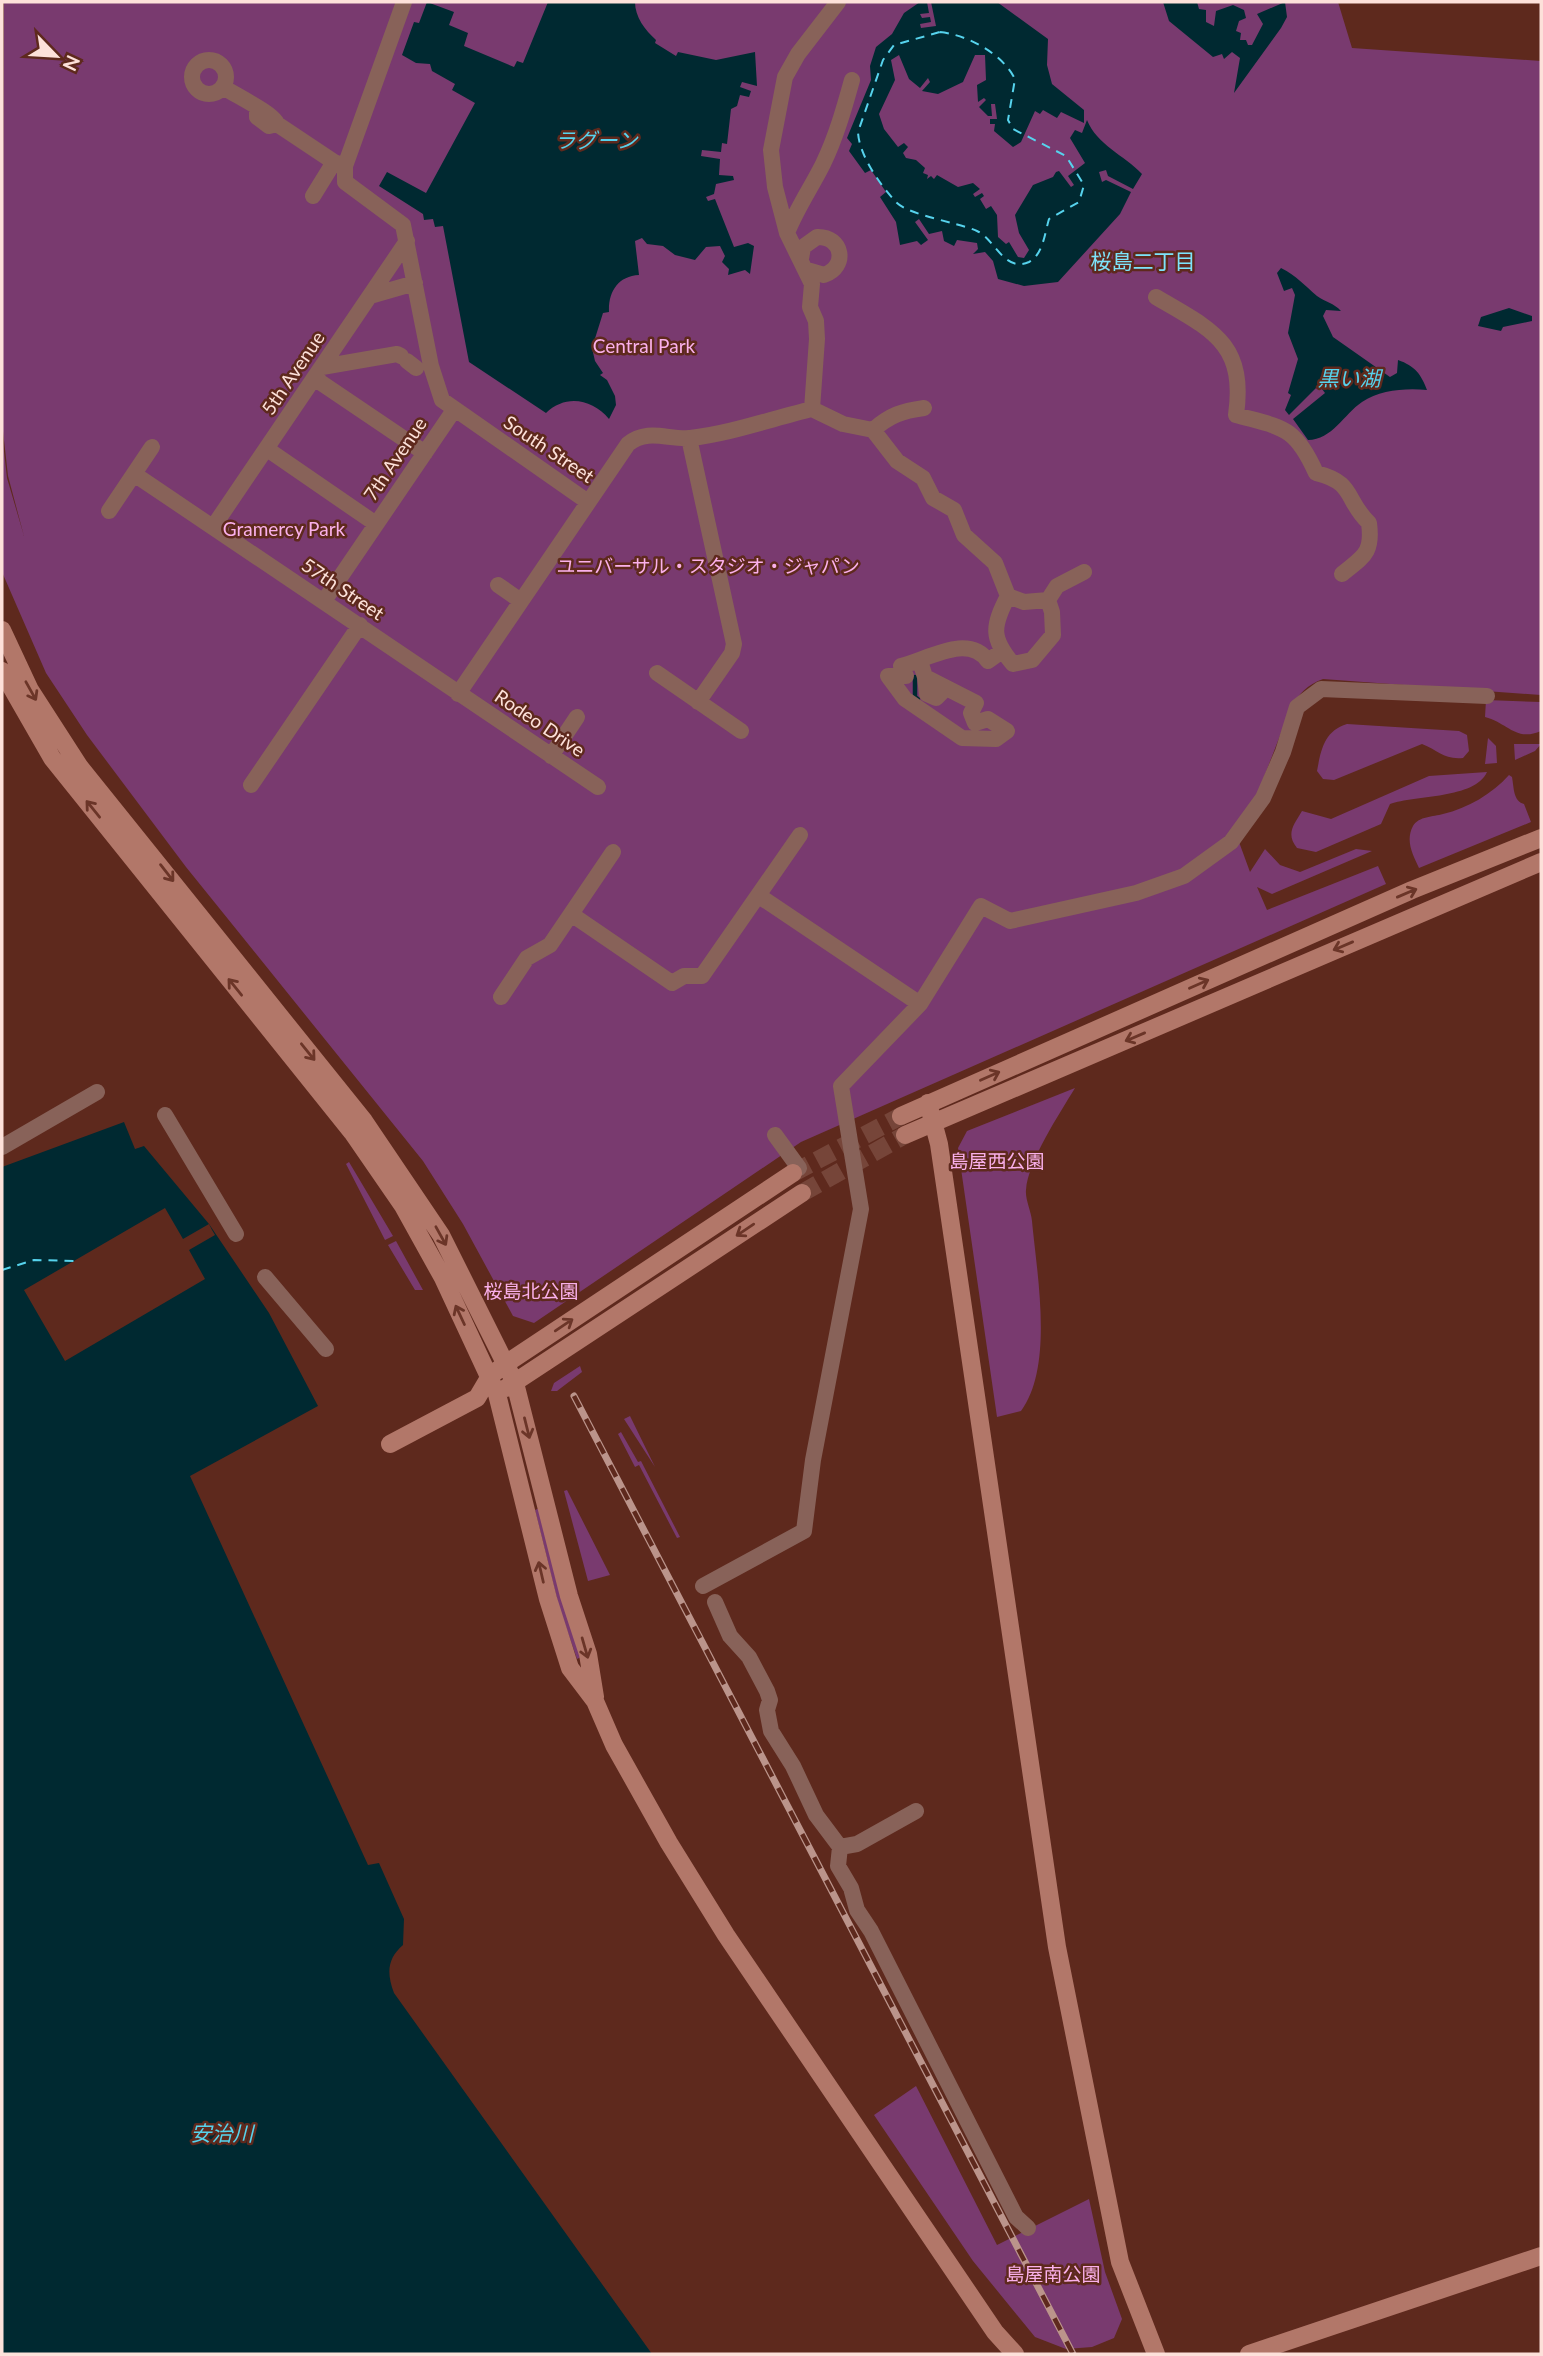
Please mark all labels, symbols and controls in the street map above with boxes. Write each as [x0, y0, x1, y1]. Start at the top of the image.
north arrow [21, 21, 91, 91]
text: N [58, 52, 85, 75]
water label: ラグーン [555, 127, 638, 152]
district label: 桜島二丁目 [1091, 248, 1196, 273]
street label: 5th Avenue [256, 327, 329, 419]
park label: Central Park [593, 334, 696, 357]
water label: 黒い湖 [1318, 365, 1383, 390]
street label: South Street [500, 410, 599, 487]
street label: 7th Avenue [358, 413, 431, 505]
park label: Gramercy Park [223, 517, 346, 540]
street label: 57th Street [298, 553, 389, 625]
park label: ユニバーサル・スタジオ・ジャパン [556, 554, 860, 577]
one-way arrow [24, 681, 38, 701]
street label: Rodeo Drive [491, 684, 590, 761]
one-way arrow [85, 801, 100, 819]
one-way arrow [160, 864, 175, 882]
one-way arrow [1396, 886, 1417, 899]
one-way arrow [1333, 940, 1355, 953]
one-way arrow [1187, 977, 1209, 990]
one-way arrow [227, 978, 243, 996]
one-way arrow [1124, 1031, 1146, 1044]
one-way arrow [301, 1042, 316, 1060]
one-way arrow [979, 1069, 1000, 1082]
park label: 島屋西公園 [949, 1149, 1045, 1172]
one-way arrow [736, 1224, 756, 1238]
one-way arrow [434, 1226, 448, 1246]
park label: 桜島北公園 [483, 1279, 579, 1302]
one-way arrow [453, 1304, 466, 1326]
one-way arrow [554, 1318, 573, 1333]
one-way arrow [521, 1416, 534, 1439]
one-way arrow [534, 1561, 547, 1584]
one-way arrow [580, 1637, 593, 1659]
water label: 安治川 [191, 2120, 255, 2145]
park label: 島屋南公園 [1005, 2262, 1101, 2285]

